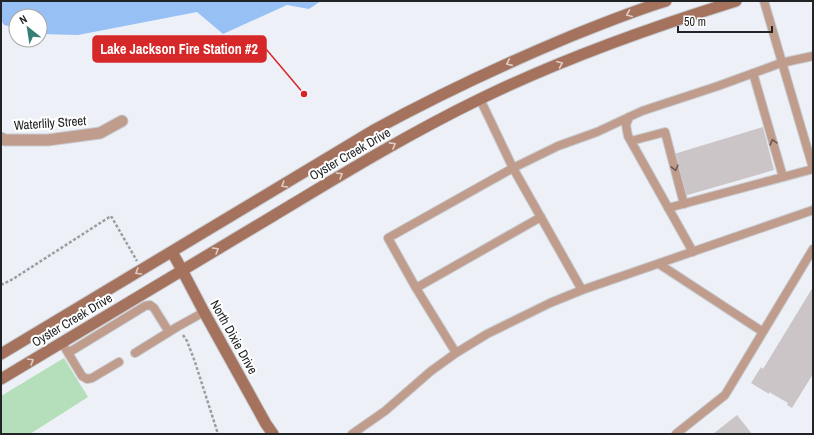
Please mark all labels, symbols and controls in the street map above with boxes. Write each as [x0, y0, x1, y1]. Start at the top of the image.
north arrow [8, 8, 48, 48]
scale bar [678, 8, 772, 34]
one-way arrow [626, 10, 633, 18]
text: N [17, 12, 29, 27]
text: 50 m [684, 14, 706, 30]
callout: Lake Jackson Fire Station #2 [93, 36, 266, 62]
text: Lake Jackson Fire Station #2 [100, 40, 258, 58]
one-way arrow [505, 58, 513, 66]
one-way arrow [555, 61, 563, 69]
street label: Waterlily Street [13, 112, 87, 134]
street label: Oyster Creek Drive [306, 124, 394, 184]
one-way arrow [769, 139, 778, 146]
one-way arrow [388, 143, 396, 150]
one-way arrow [670, 165, 678, 171]
one-way arrow [336, 173, 343, 180]
one-way arrow [281, 180, 288, 188]
one-way arrow [212, 247, 219, 254]
one-way arrow [135, 267, 142, 274]
street label: Oyster Creek Drive [29, 289, 116, 351]
street label: North Dixie Drive [207, 297, 261, 377]
one-way arrow [27, 358, 34, 366]

